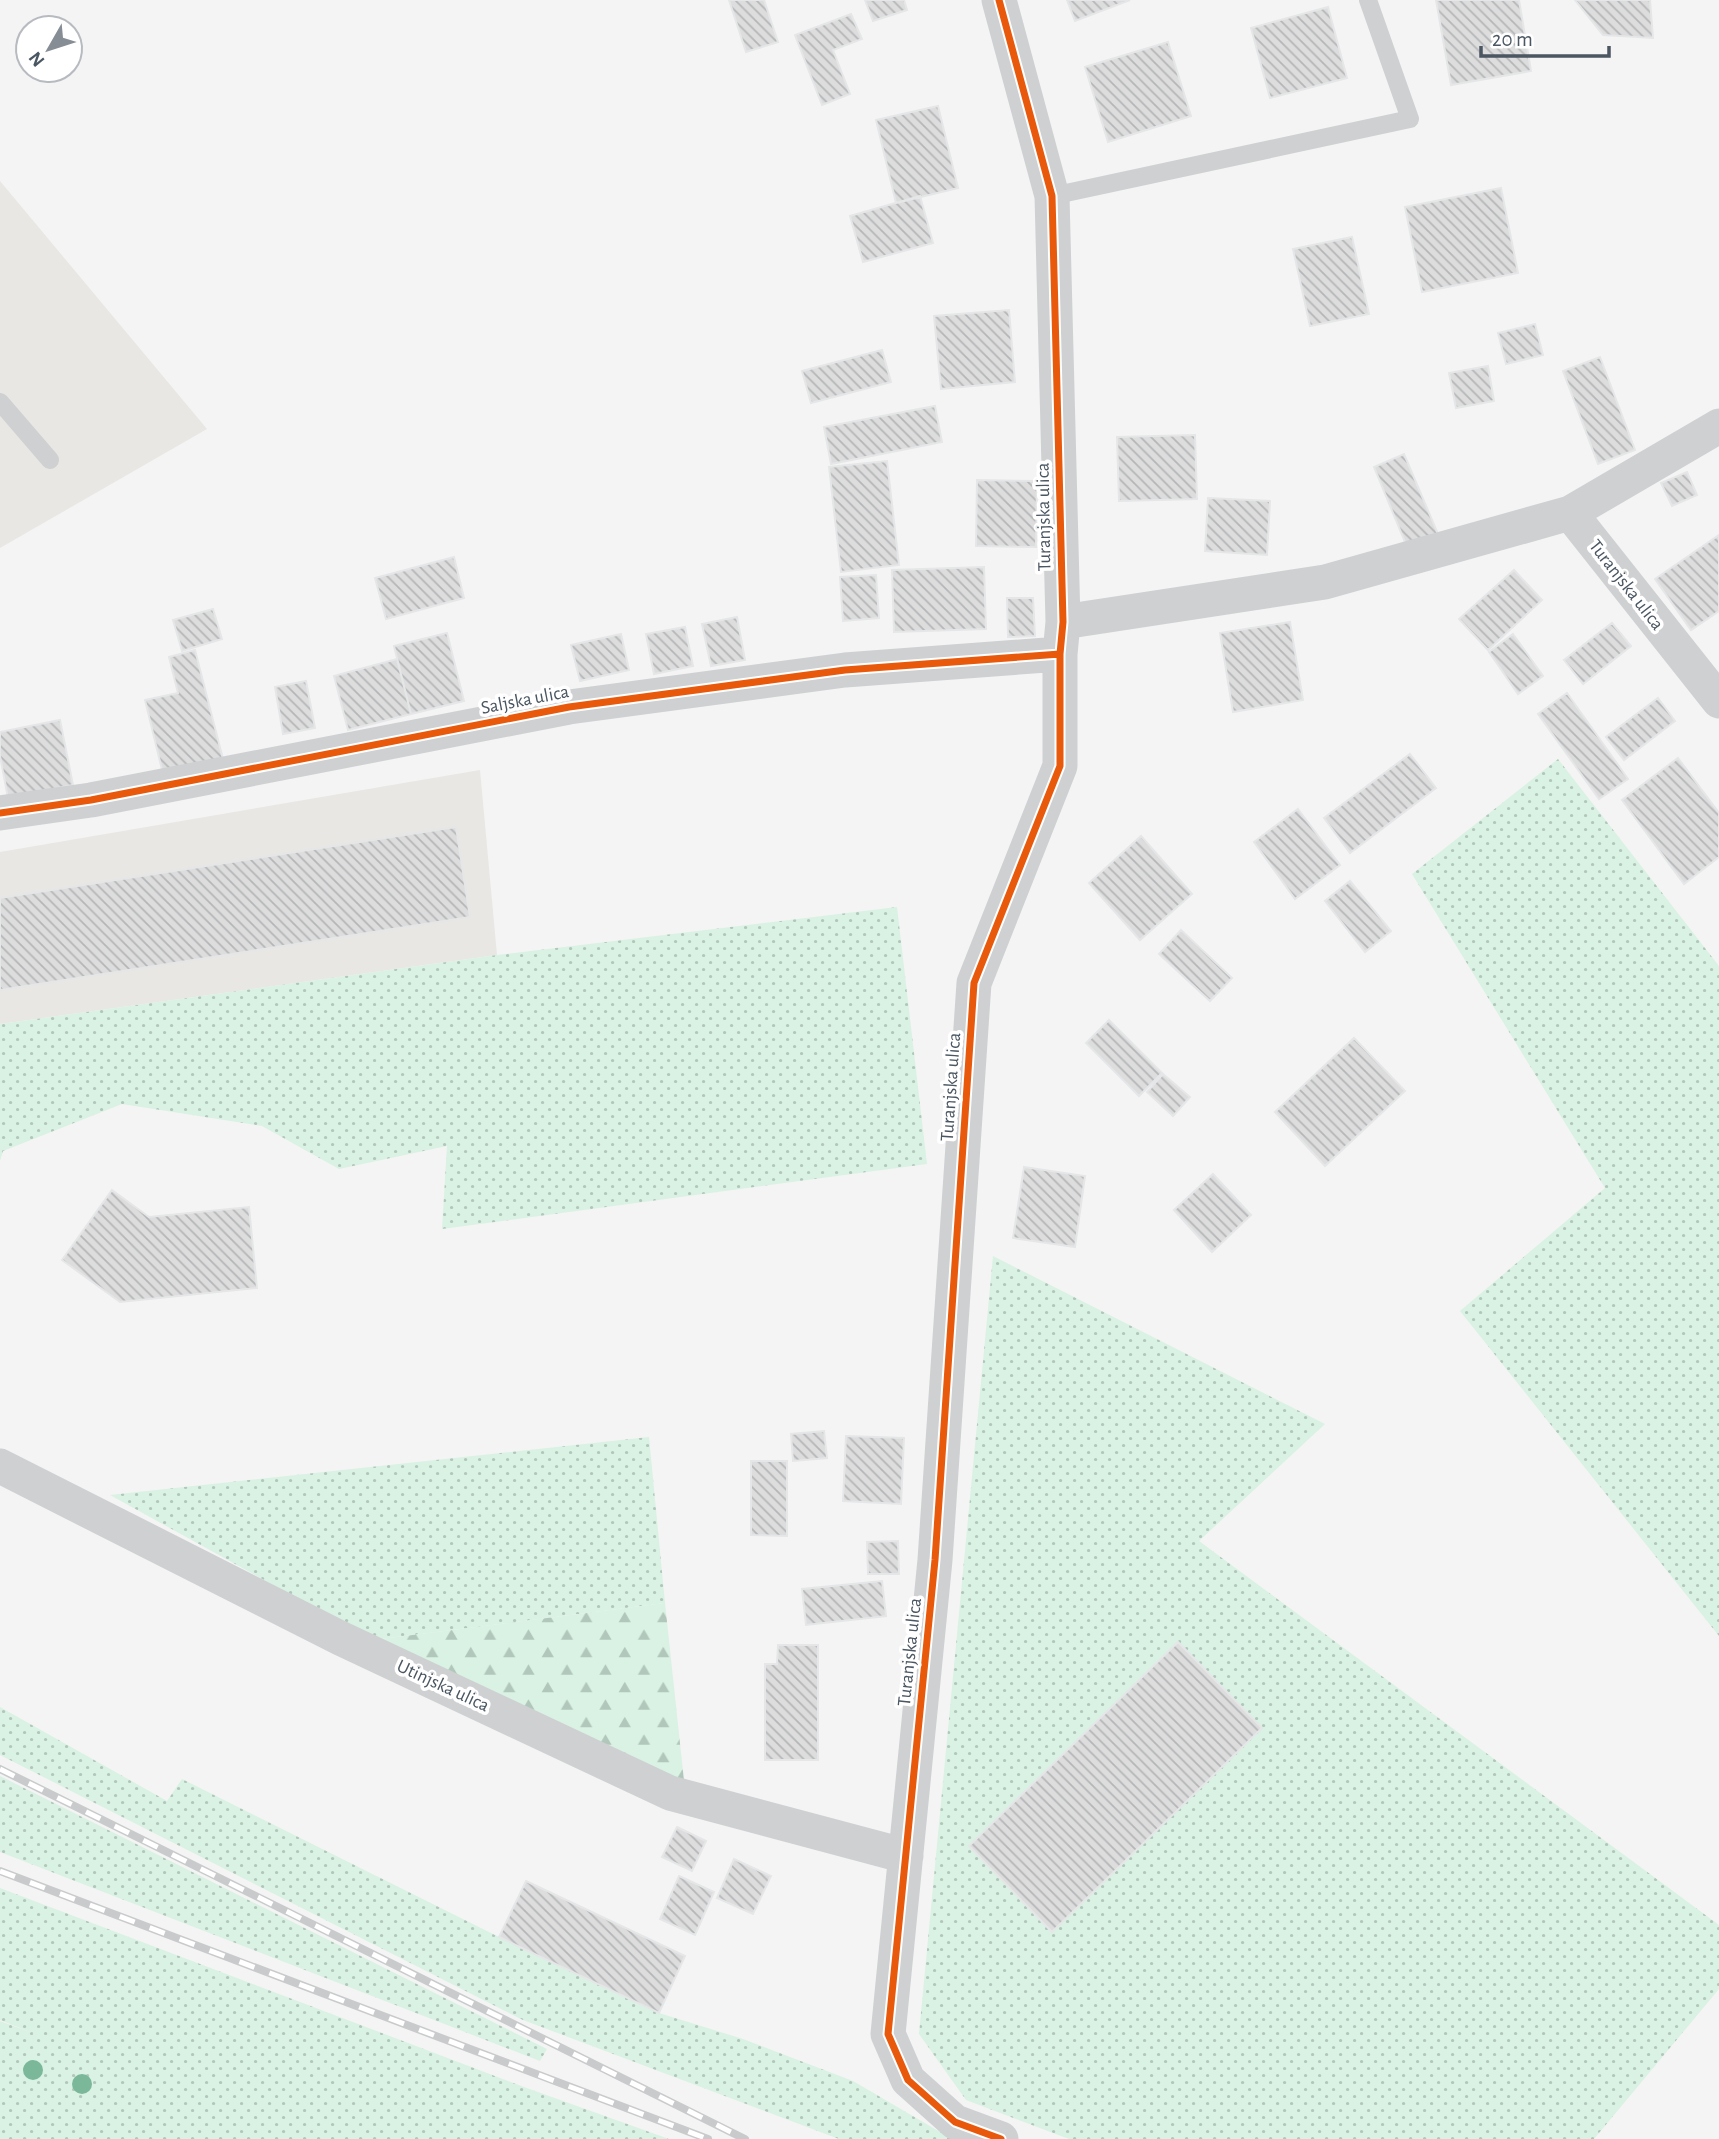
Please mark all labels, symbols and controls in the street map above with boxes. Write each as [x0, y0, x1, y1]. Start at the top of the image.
north arrow [14, 14, 84, 84]
scale bar [1481, 14, 1609, 58]
text: 20 m [1492, 29, 1533, 50]
text: N [25, 48, 48, 70]
street label: Turanjska ulica [1034, 462, 1054, 572]
street label: Turanjska ulica [1585, 536, 1667, 634]
street label: Saljska ulica [479, 682, 571, 718]
street label: Turanjska ulica [938, 1032, 964, 1142]
street label: Turanjska ulica [895, 1597, 925, 1707]
street label: Utinjska ulica [394, 1656, 492, 1716]

